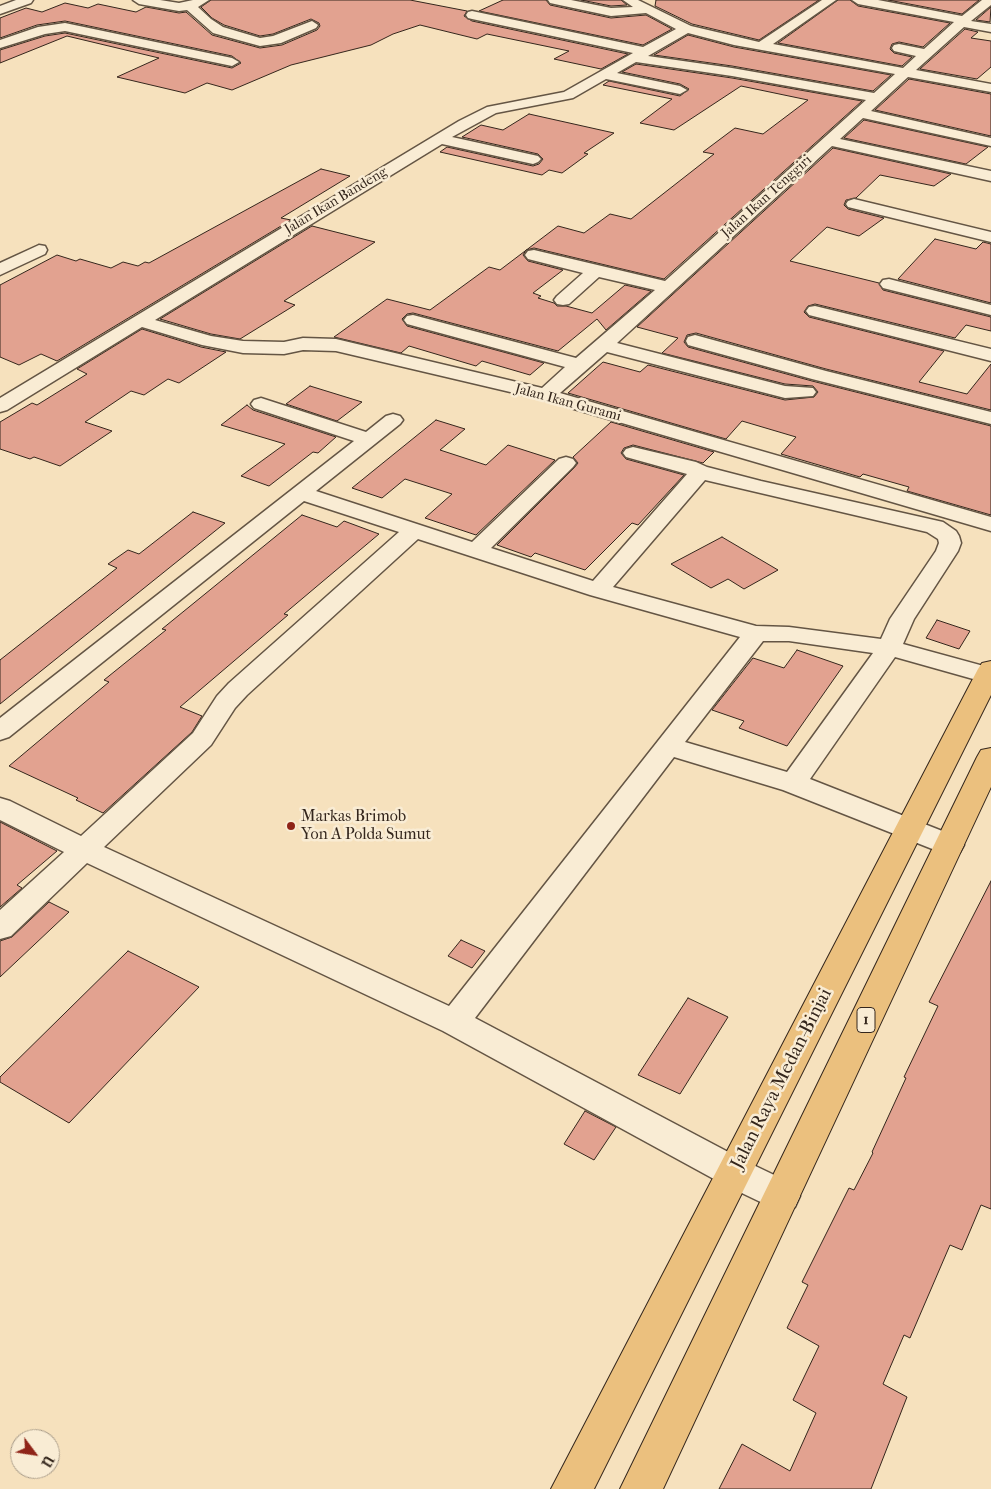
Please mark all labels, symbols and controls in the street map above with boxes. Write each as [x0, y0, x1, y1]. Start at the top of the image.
street label: Jalan Ikan Tenggiri [718, 152, 816, 242]
street label: Jalan Ikan Bandeng [282, 164, 390, 238]
street label: Jalan Ikan Gurami [513, 381, 623, 425]
place label: Markas Brimob Yon A Polda Sumut [301, 807, 431, 845]
marker: Markas Brimob Yon A Polda Sumut [285, 820, 297, 832]
street label: Jalan Raya Medan-Binjai [726, 985, 838, 1173]
road number: 1 [857, 1008, 875, 1032]
north arrow [10, 1429, 60, 1479]
text: U [37, 1452, 58, 1471]

